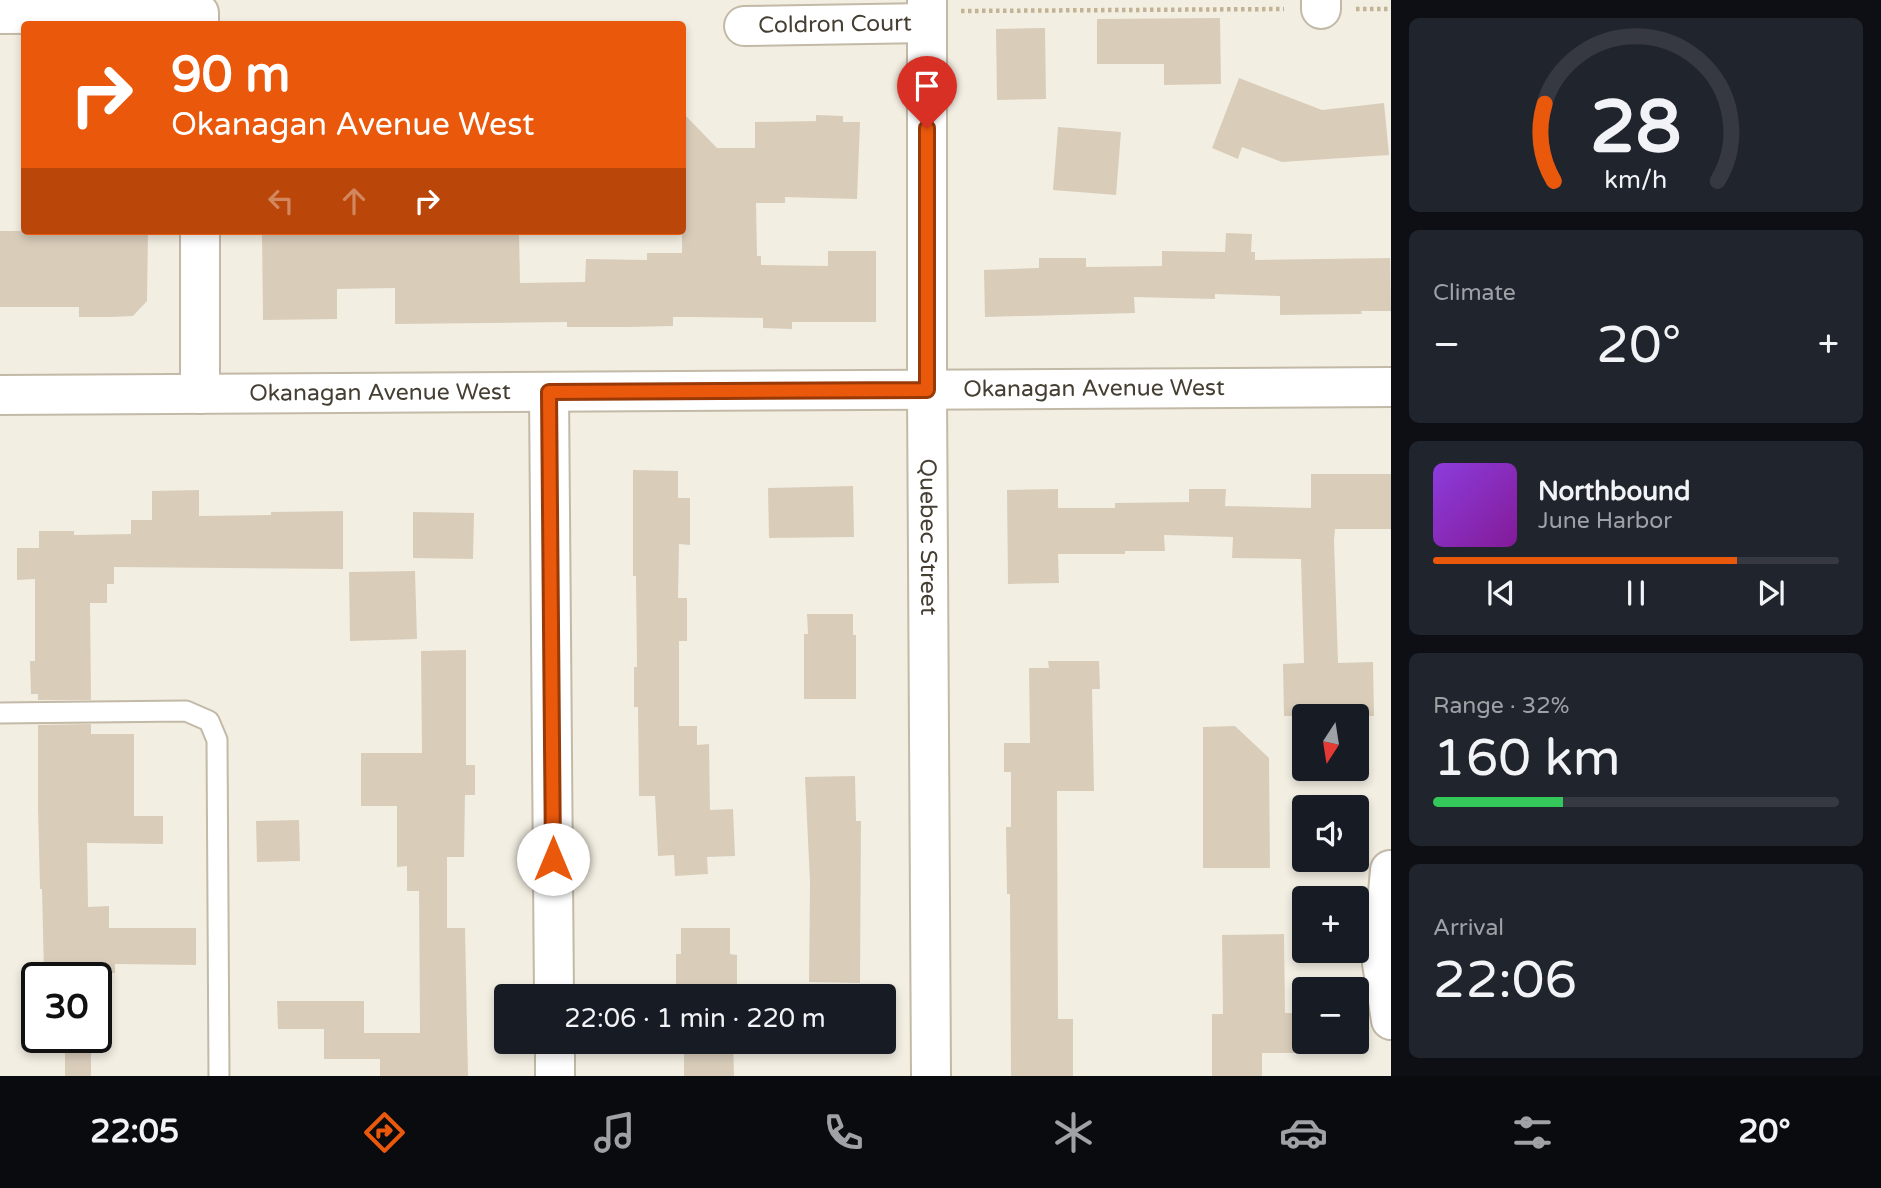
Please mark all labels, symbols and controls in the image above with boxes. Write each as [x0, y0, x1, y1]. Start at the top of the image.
street label: Coldron Court [758, 9, 912, 40]
text: 90 m [171, 46, 290, 105]
icon: right [56, 49, 147, 140]
pin [897, 56, 957, 128]
icon: arrive [908, 67, 946, 105]
text: 28 [1590, 84, 1682, 172]
text: Okanagan Avenue West [171, 106, 535, 144]
text: km/h [1605, 165, 1667, 195]
icon: left [262, 182, 300, 220]
icon: ahead [335, 182, 373, 220]
icon: right [408, 182, 446, 220]
text: Climate [1433, 279, 1516, 307]
text: 20° [1596, 314, 1681, 377]
text: − [1433, 322, 1460, 368]
text: + [1818, 322, 1839, 368]
street label: Okanagan Avenue West [963, 374, 1225, 403]
street label: Okanagan Avenue West [249, 378, 511, 408]
street label: Quebec Street [913, 458, 942, 616]
text: Northbound [1538, 476, 1690, 507]
text: June Harbor [1538, 507, 1672, 535]
icon: previous [1482, 574, 1520, 612]
icon: pause [1617, 574, 1655, 612]
icon: next [1752, 574, 1790, 612]
text: Range · 32% [1433, 692, 1569, 720]
north arrow [1292, 704, 1368, 780]
map controls [1292, 704, 1369, 1054]
text: 160 km [1433, 727, 1621, 790]
button: sound [1292, 795, 1369, 872]
position arrow [516, 822, 590, 896]
button: + [1292, 886, 1369, 963]
text: Arrival [1433, 914, 1504, 942]
text: 22:06 [1433, 949, 1577, 1012]
speed limit sign: 30 [21, 962, 112, 1053]
button: − [1292, 977, 1369, 1054]
text: 22:06 · 1 min · 220 m [564, 1003, 826, 1034]
icon: directions [360, 1108, 409, 1157]
icon: music [590, 1108, 639, 1157]
icon: phone [819, 1108, 868, 1157]
icon: climate [1049, 1108, 1098, 1157]
icon: car [1279, 1108, 1328, 1157]
icon: filters [1508, 1108, 1557, 1157]
text: 22:05 [90, 1113, 179, 1151]
text: 20° [1738, 1113, 1791, 1151]

